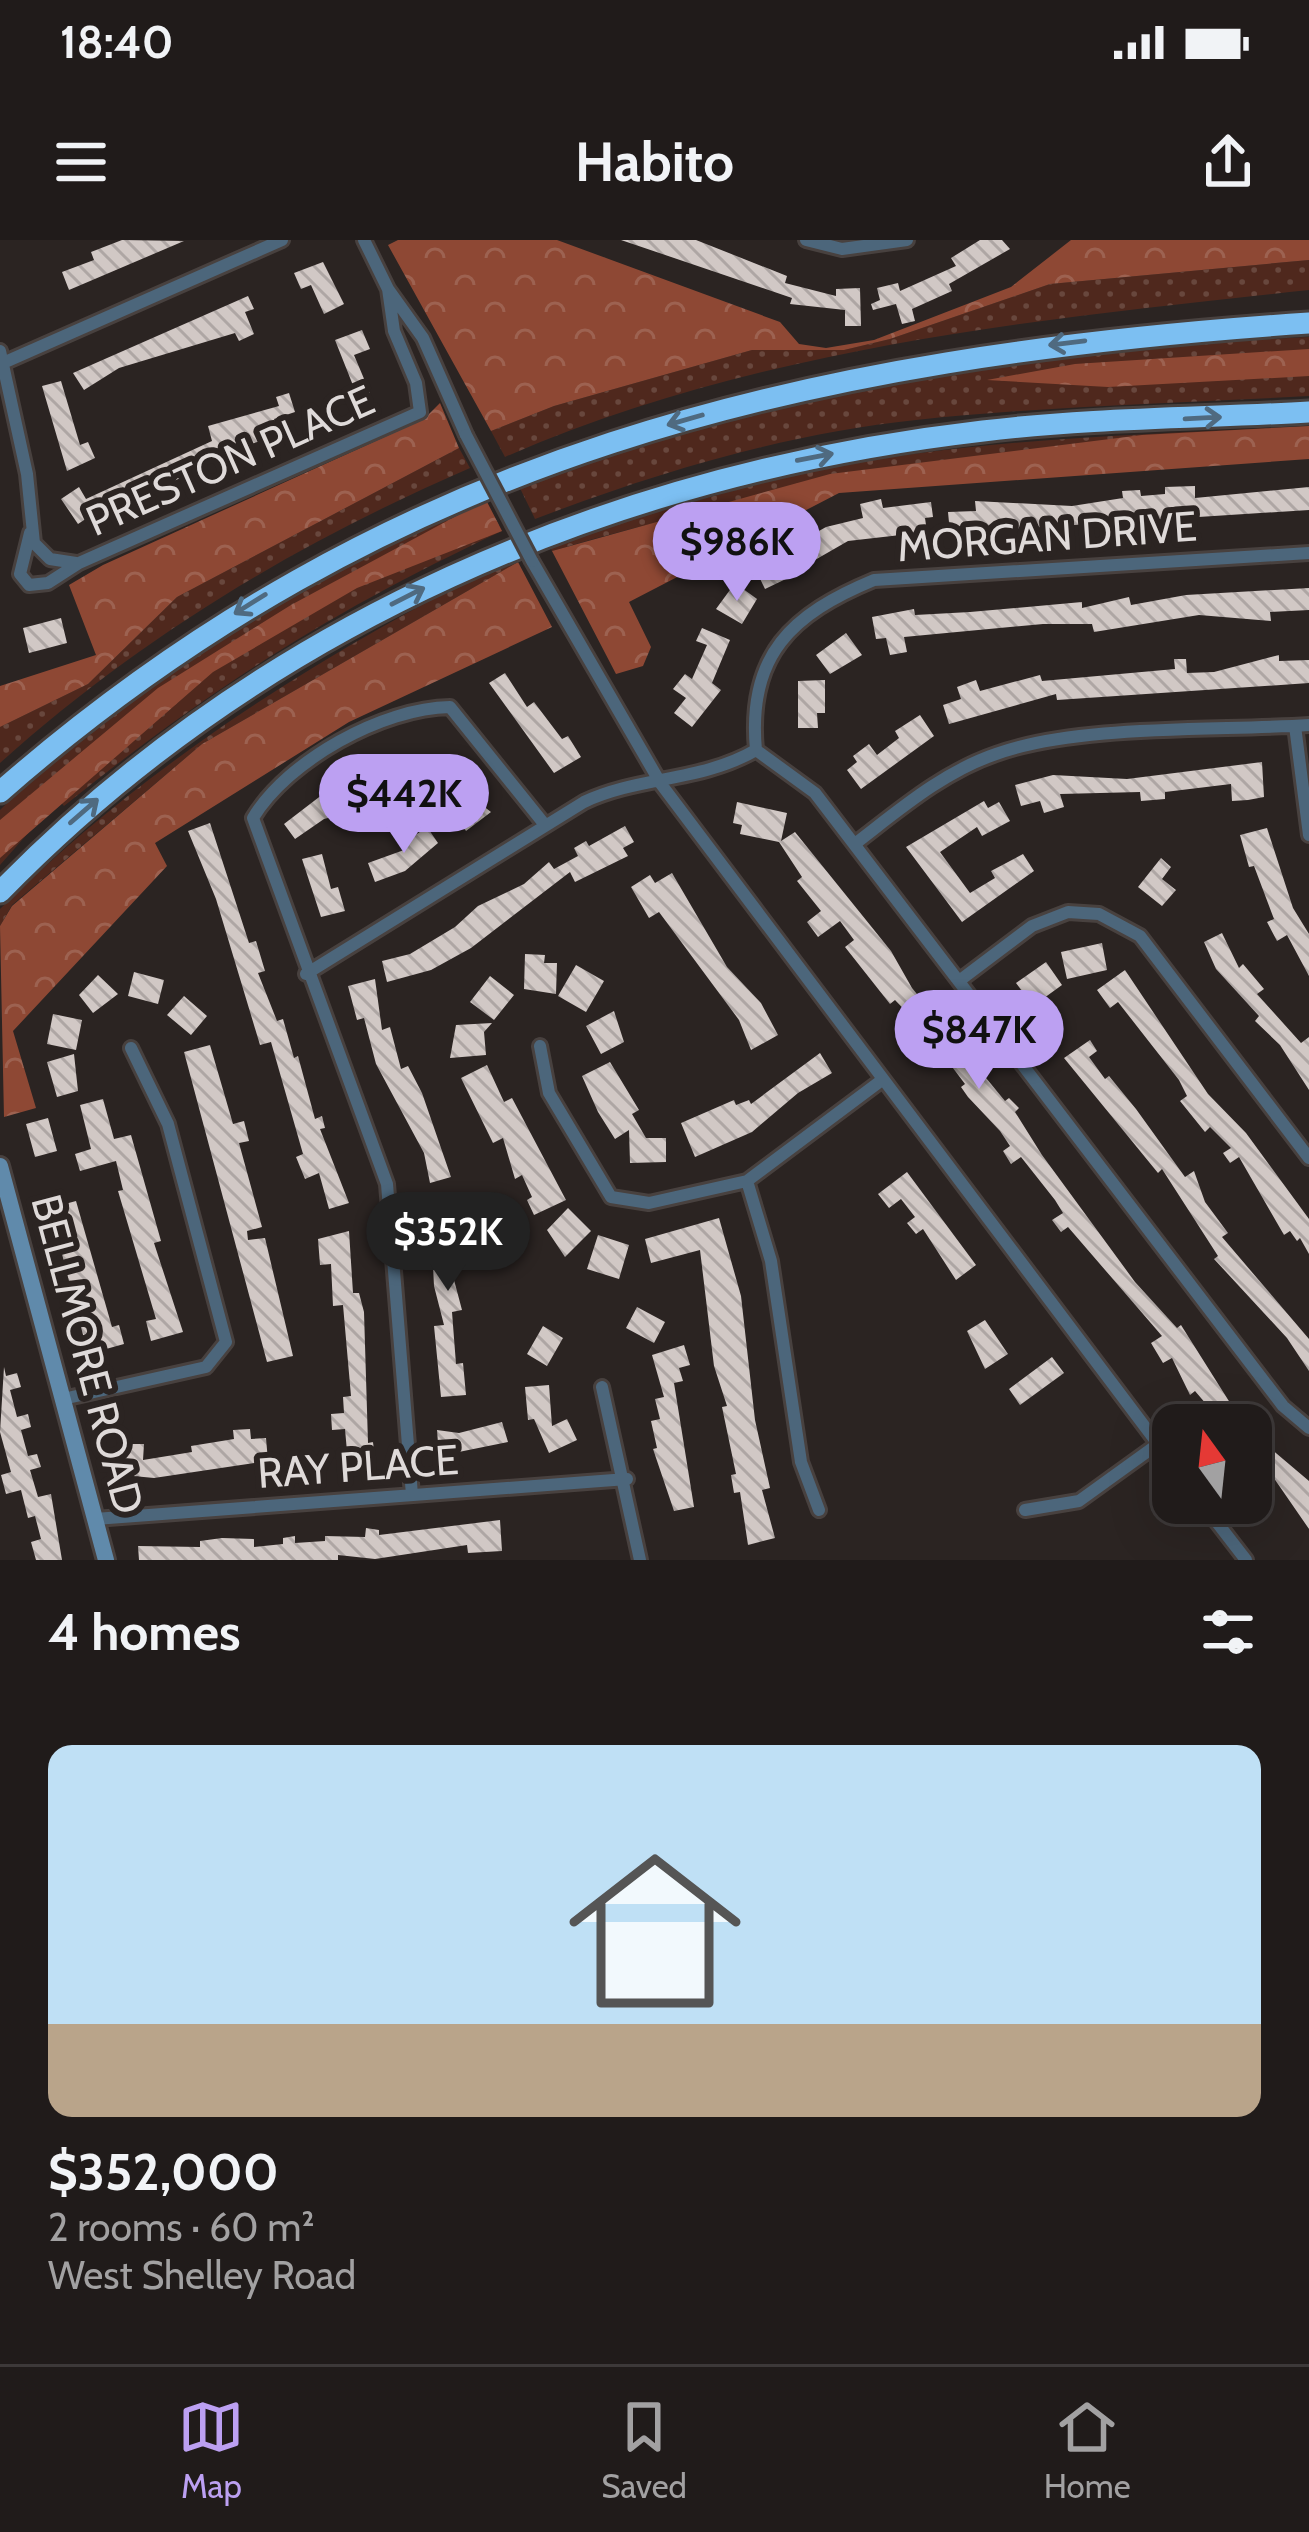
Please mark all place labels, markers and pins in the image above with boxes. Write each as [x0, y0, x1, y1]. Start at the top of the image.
pin: $986K [653, 502, 821, 604]
pin: $442K [320, 754, 488, 856]
pin: $847K [895, 990, 1063, 1092]
pin: $352K [364, 1192, 532, 1294]

